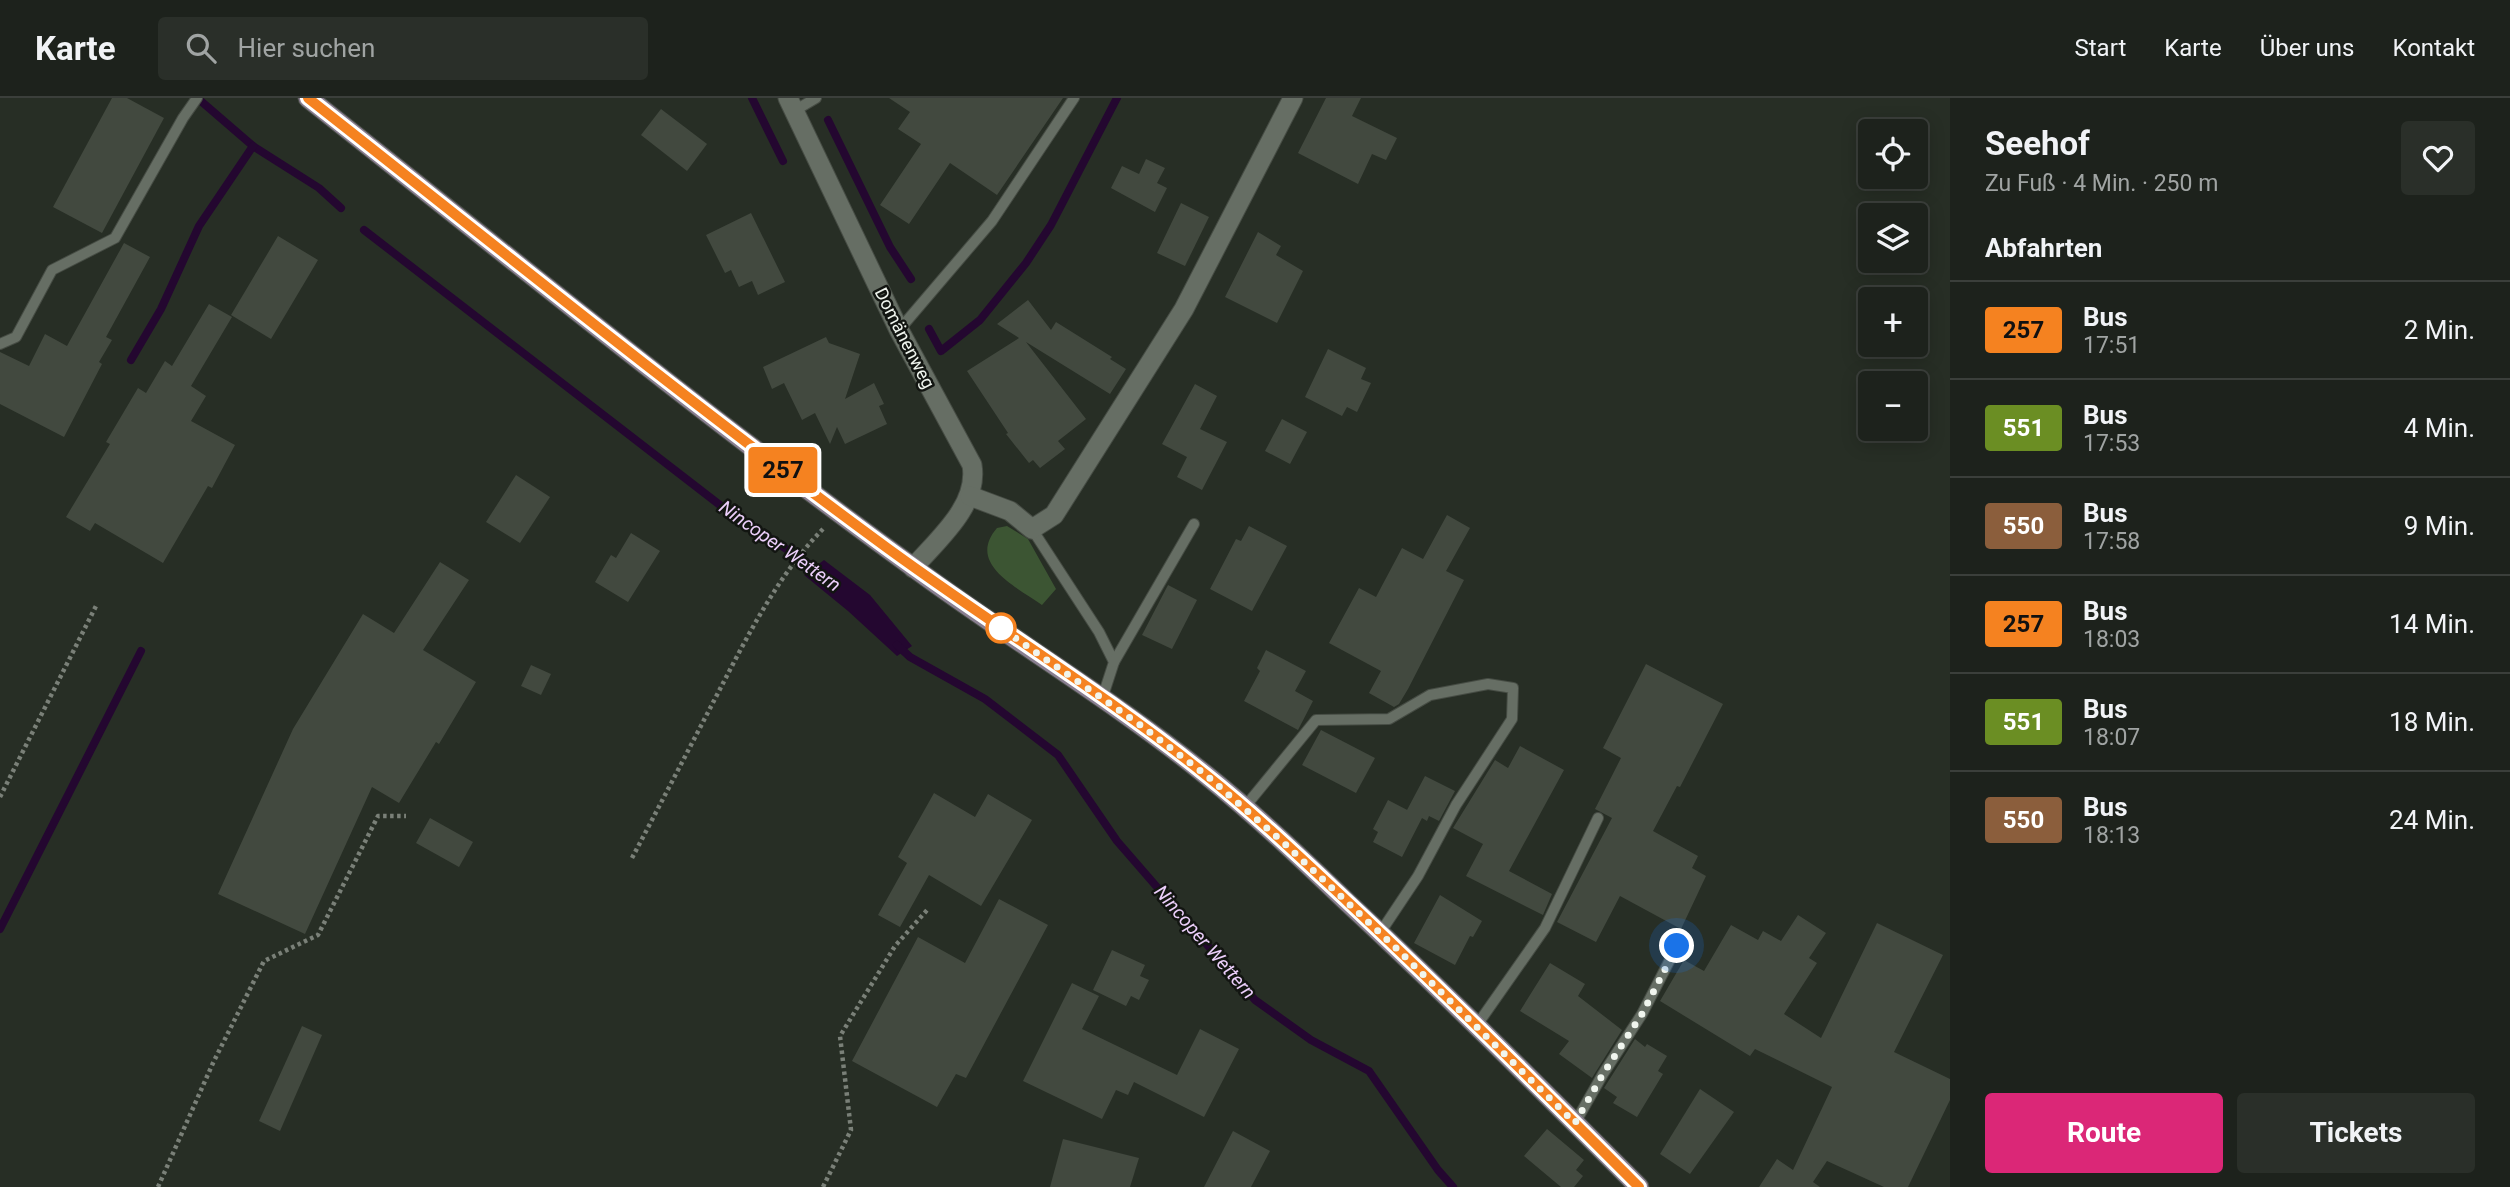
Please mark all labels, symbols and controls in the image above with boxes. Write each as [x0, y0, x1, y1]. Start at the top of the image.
search box [158, 17, 648, 80]
text: Karte [35, 29, 116, 68]
icon: search [182, 29, 220, 67]
text: Hier suchen [238, 33, 375, 63]
text: Start [2075, 34, 2126, 62]
text: Karte [2164, 34, 2222, 62]
text: Über uns [2260, 34, 2354, 62]
text: Kontakt [2392, 34, 2475, 62]
map controls [1858, 119, 1928, 441]
button: locate [1858, 119, 1928, 189]
button: heart [2401, 121, 2475, 195]
text: Seehof [1985, 124, 2090, 163]
text: Zu Fuß · 4 Min. · 250 m [1985, 170, 2218, 197]
button: layers [1858, 203, 1928, 273]
text: Abfahrten [1985, 233, 2102, 263]
street label: Domänenweg [871, 284, 939, 392]
button: + [1858, 287, 1928, 357]
text: Bus [2083, 302, 2128, 332]
text: 2 Min. [2404, 315, 2475, 345]
text: 257 [2003, 316, 2044, 344]
text: 17:51 [2083, 332, 2140, 359]
button: − [1858, 371, 1928, 441]
text: Bus [2083, 400, 2128, 430]
text: 4 Min. [2404, 413, 2475, 443]
text: 551 [2003, 414, 2044, 442]
text: 17:53 [2083, 430, 2140, 457]
line badge: 257 [743, 447, 823, 493]
text: 257 [762, 456, 804, 484]
water label: Nincoper Wettern [715, 496, 845, 596]
text: Bus [2083, 498, 2128, 528]
text: 9 Min. [2404, 511, 2475, 541]
text: 550 [2003, 512, 2044, 540]
text: 17:58 [2083, 528, 2140, 555]
text: Bus [2083, 596, 2128, 626]
text: 14 Min. [2389, 609, 2475, 639]
text: 257 [2003, 610, 2044, 638]
unlabelled marker [986, 613, 1016, 643]
text: 18:03 [2083, 626, 2140, 653]
text: Bus [2083, 694, 2128, 724]
text: 18 Min. [2389, 707, 2475, 737]
text: 551 [2003, 708, 2044, 736]
text: 18:07 [2083, 724, 2140, 751]
text: Bus [2083, 792, 2128, 822]
text: 24 Min. [2389, 805, 2475, 835]
text: 550 [2003, 806, 2044, 834]
text: 18:13 [2083, 822, 2140, 849]
water label: Nincoper Wettern [1149, 880, 1261, 1004]
your location [1659, 928, 1694, 963]
button: Route [1985, 1093, 2223, 1173]
button: Tickets [2237, 1093, 2475, 1173]

